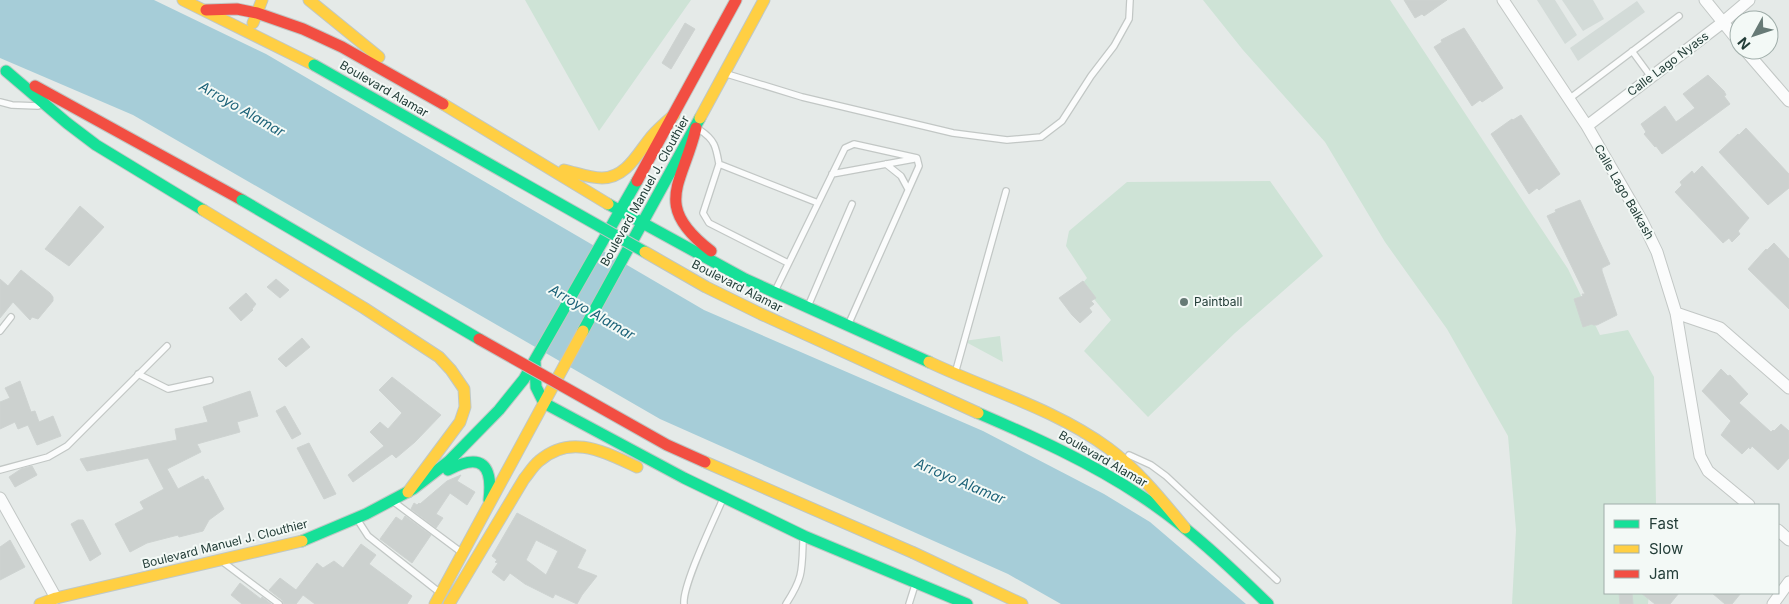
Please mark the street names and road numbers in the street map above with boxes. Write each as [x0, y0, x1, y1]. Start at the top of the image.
street label: Calle Lago Nyass [1624, 28, 1711, 99]
street label: Boulevard Alamar [337, 57, 432, 120]
street label: Boulevard Manuel J. Clouthier [597, 112, 693, 269]
street label: Calle Lago Balkash [1591, 141, 1658, 242]
street label: Boulevard Alamar [689, 256, 786, 315]
street label: Boulevard Alamar [1056, 427, 1151, 490]
street label: Boulevard Manuel J. Clouthier [141, 516, 310, 571]

